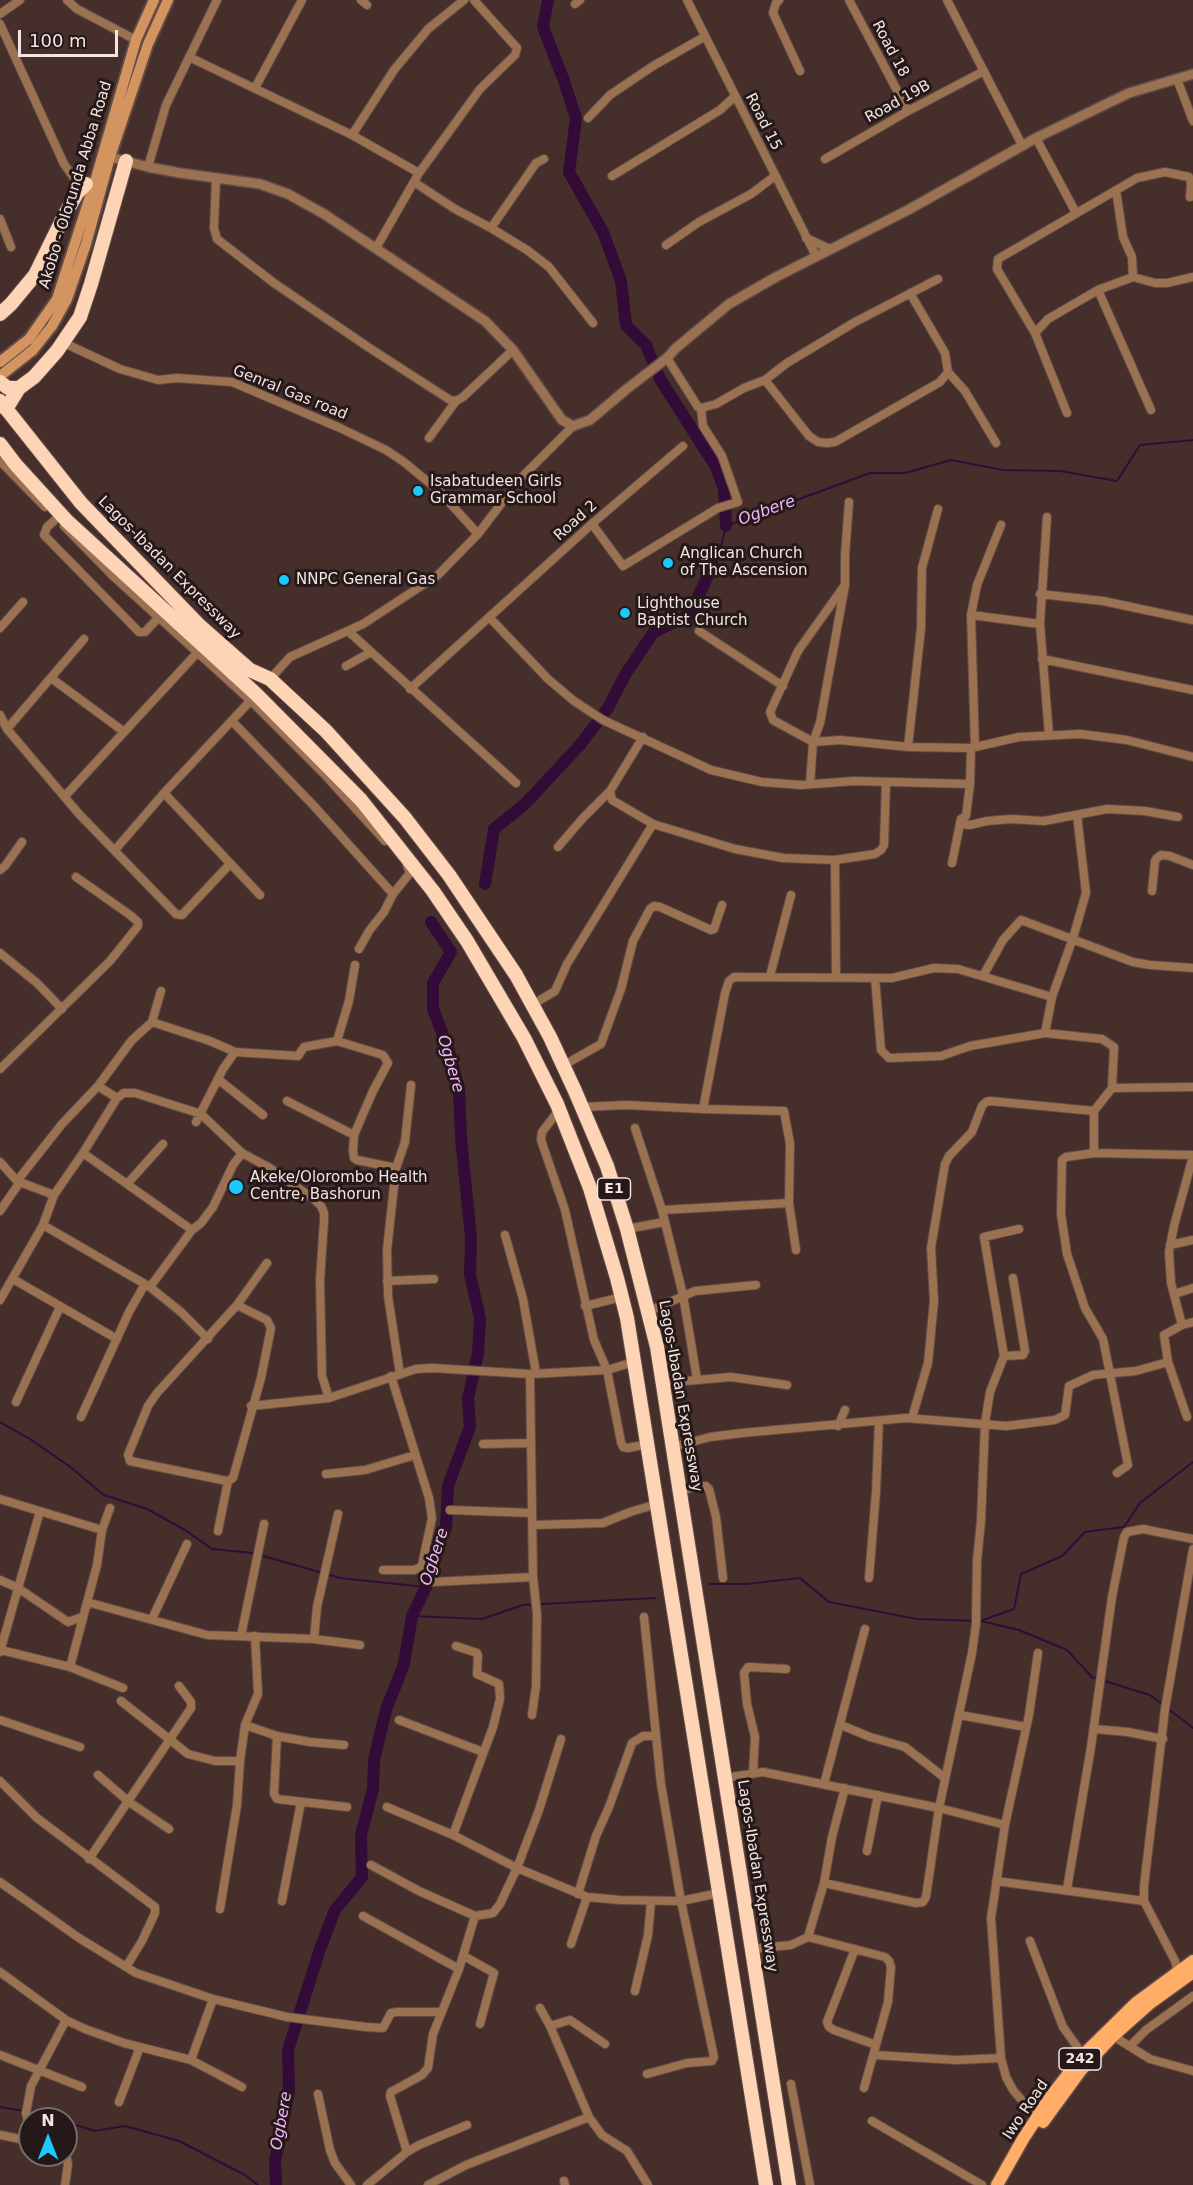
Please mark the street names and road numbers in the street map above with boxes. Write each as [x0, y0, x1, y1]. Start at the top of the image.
street label: Road 18 [868, 18, 912, 80]
street label: Road 19B [862, 77, 934, 127]
street label: Akobo - Olorunda Abba Road [36, 79, 116, 291]
street label: Road 15 [741, 91, 785, 153]
street label: Genral Gas road [230, 362, 350, 424]
street label: Lagos-Ibadan Expressway [94, 493, 244, 643]
street label: Road 2 [551, 497, 601, 545]
road number: E1 [598, 1178, 630, 1200]
street label: Lagos-Ibadan Expressway [654, 1299, 706, 1493]
street label: Lagos-Ibadan Expressway [733, 1779, 781, 1973]
road number: 242 [1059, 2048, 1101, 2070]
street label: Iwo Road [999, 2077, 1053, 2143]

